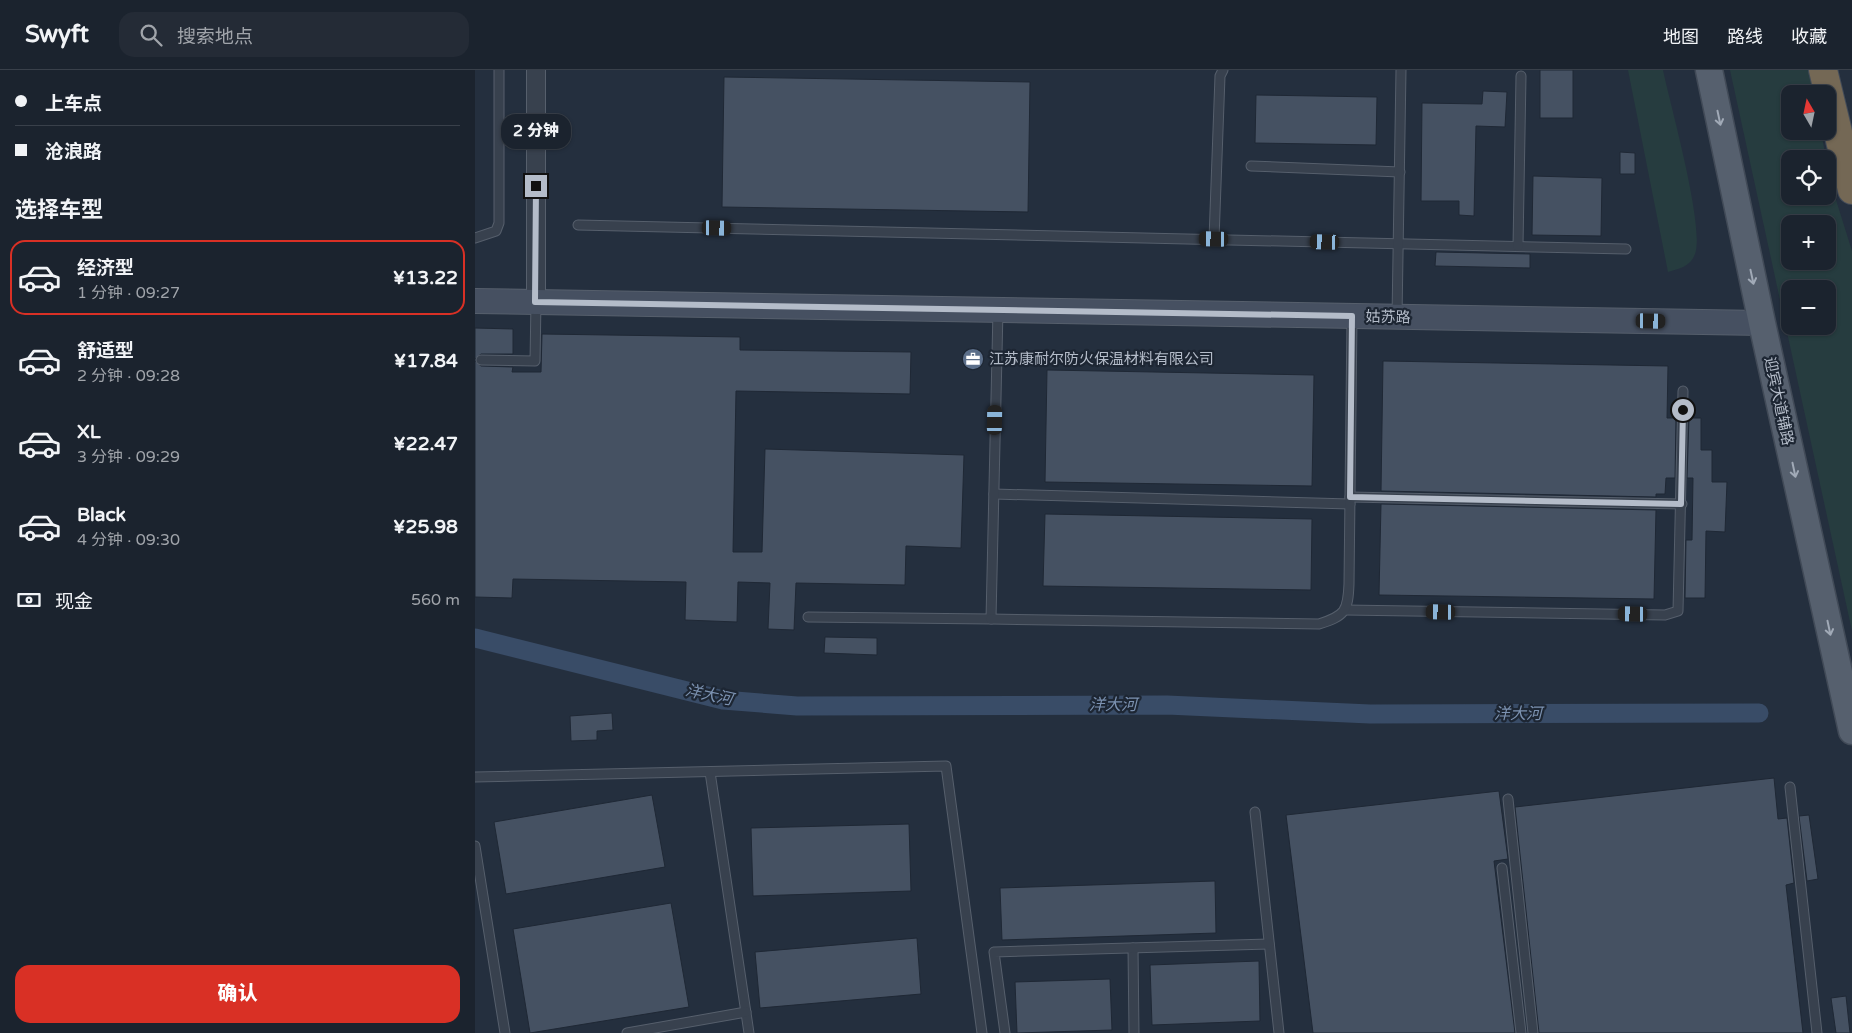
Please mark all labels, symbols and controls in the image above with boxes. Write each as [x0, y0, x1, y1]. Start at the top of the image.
search box [119, 12, 469, 57]
text: Swyft [25, 20, 89, 49]
icon: search [137, 21, 165, 49]
text: 搜索地点 [177, 26, 253, 48]
text: 地图 [1663, 26, 1699, 48]
text: 路线 [1727, 26, 1763, 48]
text: 收藏 [1791, 26, 1827, 48]
north arrow [1781, 85, 1836, 140]
map controls [1781, 85, 1836, 335]
text: 上车点 [45, 93, 102, 115]
one-way arrow [1715, 109, 1724, 125]
callout: 2 分钟 [501, 114, 571, 148]
text: 2 分钟 [513, 121, 559, 141]
text: 沧浪路 [45, 141, 102, 163]
button: locate [1781, 150, 1836, 205]
route end [525, 175, 547, 197]
text: 选择车型 [15, 197, 103, 223]
button: + [1781, 215, 1836, 270]
car [701, 220, 732, 236]
car [1198, 231, 1229, 247]
car [1309, 234, 1340, 250]
icon: car [17, 255, 62, 300]
text: 经济型 [77, 257, 134, 279]
text: ¥13.22 [393, 267, 458, 289]
one-way arrow [1748, 268, 1758, 284]
button: − [1781, 280, 1836, 335]
text: 1 分钟 · 09:27 [77, 283, 180, 303]
street label: 姑苏路 [1365, 308, 1411, 326]
car [1635, 313, 1666, 329]
icon: car [17, 338, 62, 383]
text: 舒适型 [77, 340, 134, 362]
office icon: 江苏康耐尔防火保温材料有限公司 [961, 347, 985, 371]
text: ¥17.84 [394, 350, 458, 372]
place label: 江苏康耐尔防火保温材料有限公司 [989, 350, 1214, 368]
street label: 迎宾大道辅路 [1761, 355, 1797, 447]
text: 2 分钟 · 09:28 [77, 366, 180, 386]
route start [1672, 399, 1694, 421]
car [987, 405, 1002, 435]
icon: car [17, 421, 62, 466]
text: XL [77, 421, 101, 443]
text: ¥22.47 [393, 433, 458, 455]
text: 3 分钟 · 09:29 [77, 447, 180, 467]
one-way arrow [1790, 461, 1799, 477]
icon: car [17, 504, 62, 549]
text: Black [77, 504, 126, 526]
text: ¥25.98 [393, 516, 458, 538]
text: 4 分钟 · 09:30 [77, 530, 180, 550]
icon: cash [15, 586, 43, 614]
text: 560 m [411, 590, 460, 610]
text: 现金 [55, 591, 93, 613]
car [1425, 604, 1456, 620]
car [1617, 606, 1648, 622]
one-way arrow [1825, 620, 1835, 636]
water label: 洋大河 [683, 680, 737, 710]
water label: 洋大河 [1089, 695, 1140, 715]
water label: 洋大河 [1494, 704, 1545, 724]
button: 确认 [15, 965, 460, 1023]

